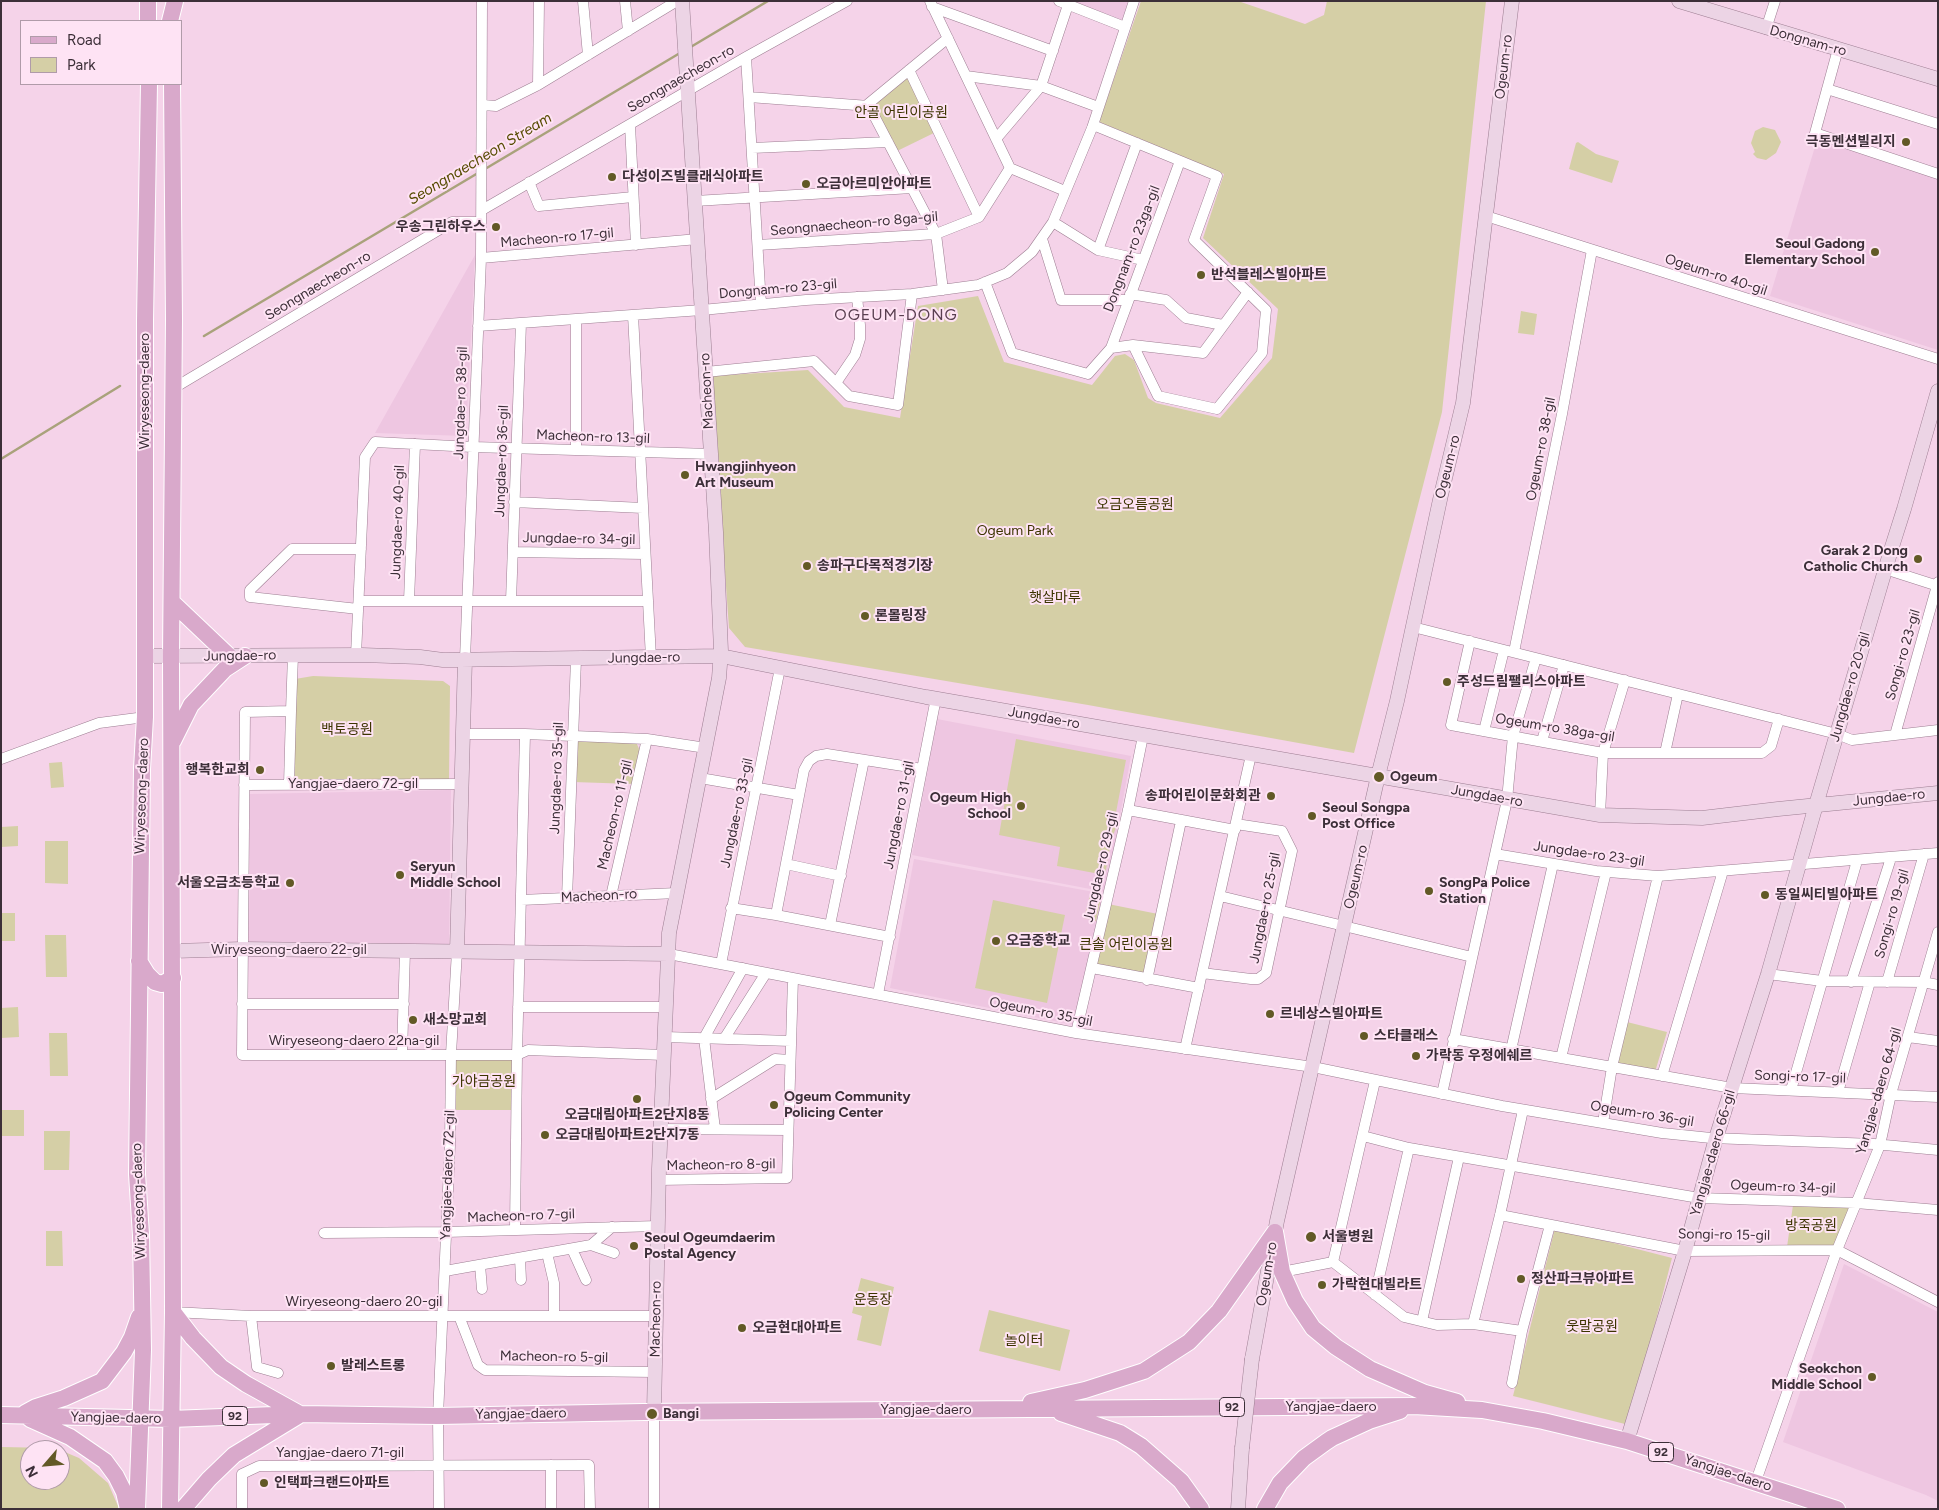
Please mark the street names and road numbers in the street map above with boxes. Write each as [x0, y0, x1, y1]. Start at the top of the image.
street label: Dongnam-ro [1768, 22, 1848, 60]
street label: Ogeum-ro [1492, 34, 1516, 100]
street label: Seongnaecheon-ro [625, 42, 737, 116]
street label: Dongnam-ro 23ga-gil [1100, 183, 1164, 315]
street label: Seongnaecheon-ro 8ga-gil [769, 208, 939, 240]
street label: Macheon-ro 17-gil [500, 225, 614, 251]
street label: Seongnaecheon-ro [262, 248, 374, 324]
street label: Ogeum-ro 40-gil [1663, 251, 1769, 299]
street label: Dongnam-ro 23-gil [718, 275, 838, 303]
street label: Wiryeseong-daero [137, 333, 153, 449]
street label: Jungdae-ro 38-gil [451, 346, 471, 460]
street label: Macheon-ro [697, 352, 717, 430]
street label: Ogeum-ro 38-gil [1523, 396, 1559, 502]
street label: Jungdae-ro 36-gil [492, 405, 512, 517]
street label: Macheon-ro 13-gil [536, 427, 650, 447]
street label: Ogeum-ro [1432, 433, 1464, 501]
street label: Jungdae-ro 40-gil [388, 465, 408, 579]
street label: Jungdae-ro 34-gil [522, 530, 636, 548]
street label: Songi-ro 23-gil [1882, 608, 1924, 702]
street label: Jungdae-ro 20-gil [1826, 630, 1874, 744]
street label: Jungdae-ro [203, 647, 277, 665]
street label: Jungdae-ro [607, 649, 681, 667]
street label: Jungdae-ro [1007, 703, 1081, 733]
street label: Ogeum-ro 38ga-gil [1494, 710, 1616, 746]
street label: Jungdae-ro 35-gil [547, 722, 567, 834]
street label: Wiryeseong-daero [132, 738, 152, 854]
street label: Jungdae-ro 33-gil [717, 757, 757, 869]
street label: Macheon-ro 11-gil [594, 759, 636, 871]
street label: Jungdae-ro 31-gil [880, 759, 918, 871]
street label: Yangjae-daero 72-gil [288, 776, 418, 792]
street label: Jungdae-ro [1450, 781, 1524, 811]
street label: Jungdae-ro [1852, 786, 1926, 810]
street label: Jungdae-ro 29-gil [1080, 810, 1122, 924]
street label: Jungdae-ro 23-gil [1532, 838, 1646, 870]
street label: Ogeum-ro [1340, 843, 1372, 911]
street label: Jungdae-ro 25-gil [1246, 851, 1284, 965]
street label: Songi-ro 19-gil [1871, 867, 1913, 961]
street label: Macheon-ro [560, 886, 638, 906]
street label: Wiryeseong-daero 22-gil [211, 942, 367, 958]
street label: Ogeum-ro 35-gil [988, 994, 1094, 1030]
street label: Yangjae-daero 64-gil [1853, 1025, 1905, 1157]
street label: Wiryeseong-daero 22na-gil [269, 1033, 439, 1049]
street label: Songi-ro 17-gil [1754, 1067, 1846, 1087]
street label: Yangjae-daero 66-gil [1687, 1088, 1739, 1218]
street label: Ogeum-ro 36-gil [1589, 1098, 1695, 1130]
street label: Yangjae-daero 72-gil [437, 1110, 459, 1240]
street label: Wiryeseong-daero [129, 1143, 149, 1259]
street label: Macheon-ro 8-gil [666, 1156, 776, 1174]
street label: Ogeum-ro 34-gil [1730, 1177, 1836, 1197]
street label: Macheon-ro 7-gil [467, 1206, 575, 1226]
street label: Songi-ro 15-gil [1678, 1226, 1770, 1244]
street label: Ogeum-ro [1253, 1240, 1281, 1308]
street label: Macheon-ro [647, 1281, 665, 1357]
street label: Wiryeseong-daero 20-gil [286, 1294, 442, 1310]
street label: Macheon-ro 5-gil [500, 1348, 608, 1366]
road number: 92 [1220, 1398, 1244, 1416]
street label: Yangjae-daero [1285, 1399, 1377, 1415]
street label: Yangjae-daero [880, 1402, 972, 1418]
street label: Yangjae-daero [475, 1405, 567, 1423]
road number: 92 [222, 1406, 248, 1425]
street label: Yangjae-daero [70, 1409, 162, 1427]
road number: 92 [1648, 1442, 1674, 1461]
street label: Yangjae-daero 71-gil [276, 1445, 404, 1461]
street label: Yangjae-daero [1682, 1451, 1774, 1495]

